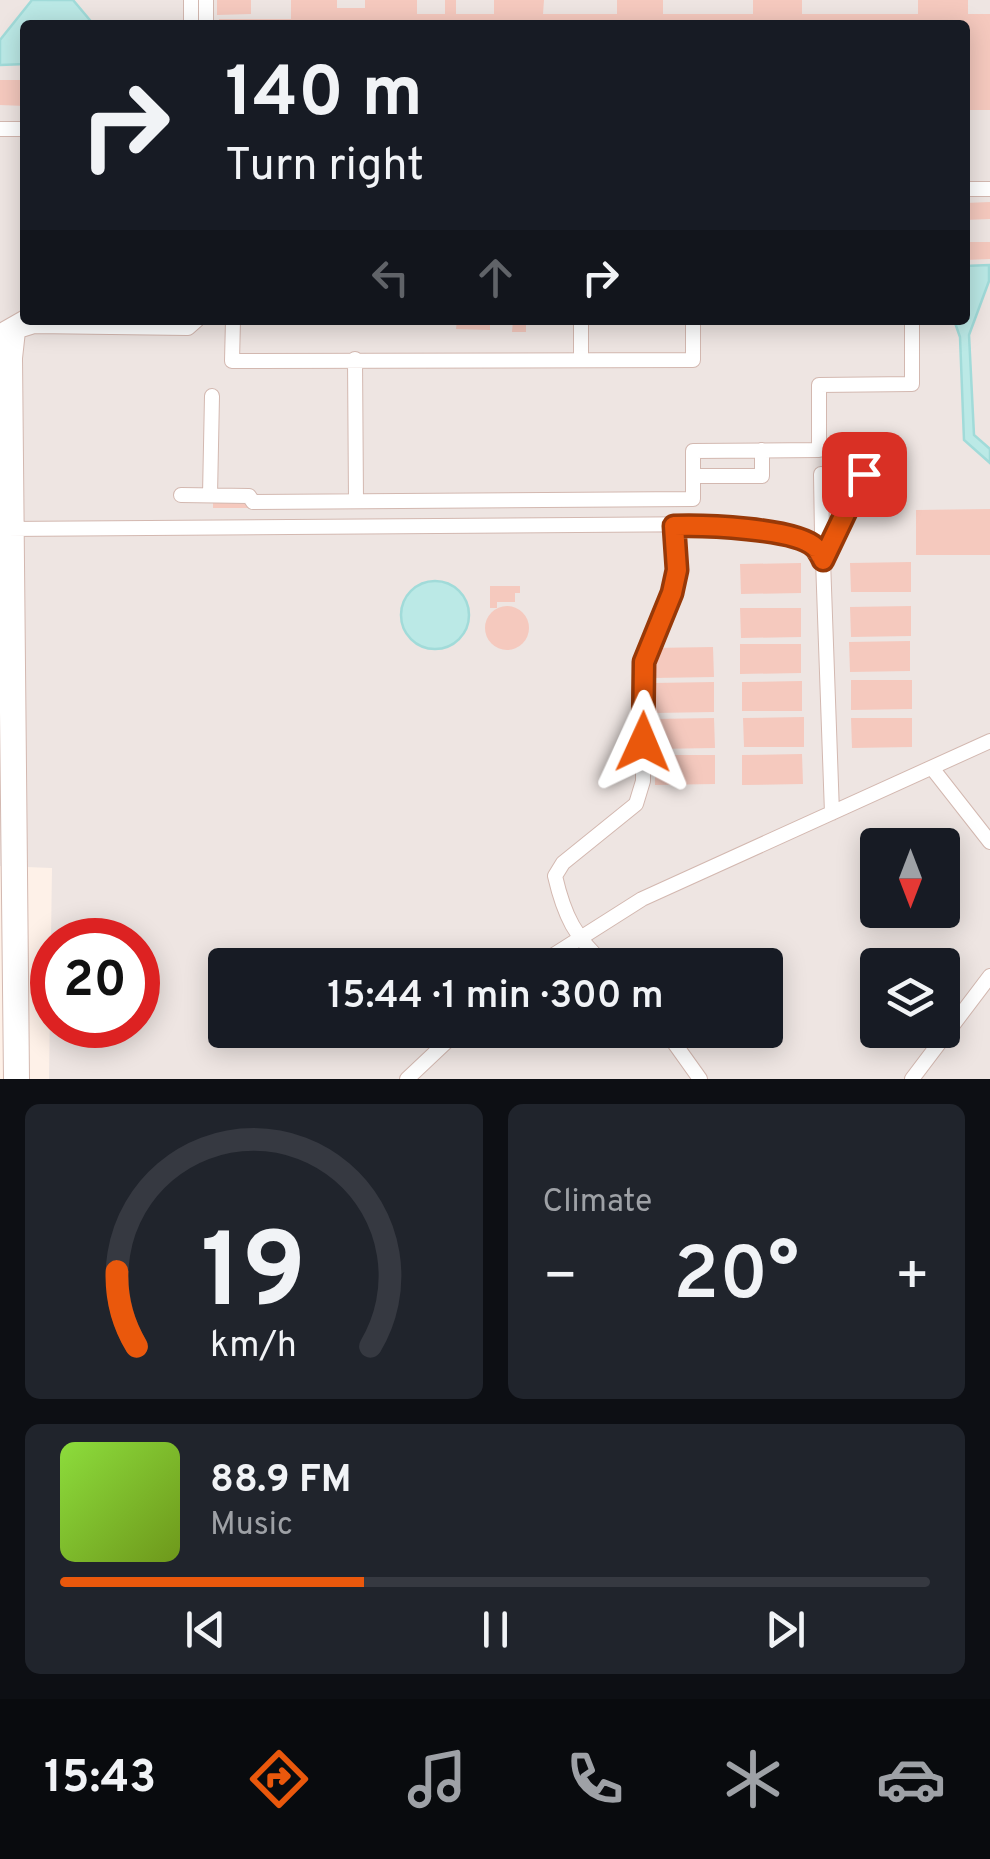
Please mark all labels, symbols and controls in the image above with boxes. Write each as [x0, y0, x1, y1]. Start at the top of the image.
text: 140 m [225, 52, 423, 141]
icon: right [60, 60, 190, 190]
text: Turn right [225, 139, 424, 196]
icon: left [363, 250, 418, 305]
icon: ahead [468, 250, 523, 305]
icon: right [573, 250, 628, 305]
pin [822, 432, 907, 517]
icon: arrive [837, 447, 892, 502]
position arrow [591, 690, 695, 794]
north arrow [860, 828, 960, 928]
map controls [860, 828, 960, 1048]
speed limit sign: 20 [30, 918, 160, 1048]
button: layers [860, 948, 960, 1048]
text: 15:44 · 1 min · 300 m [327, 973, 664, 1022]
text: Climate [543, 1183, 652, 1223]
text: 19 [201, 1212, 307, 1344]
text: 20° [673, 1231, 799, 1326]
text: − [543, 1244, 578, 1314]
text: + [895, 1244, 930, 1314]
text: km/h [210, 1324, 297, 1370]
text: 88.9 FM [210, 1457, 352, 1506]
text: Music [210, 1506, 293, 1546]
icon: previous [178, 1602, 233, 1657]
icon: pause [468, 1602, 523, 1657]
icon: next [758, 1602, 813, 1657]
icon: directions [244, 1744, 314, 1814]
icon: music [402, 1744, 472, 1814]
icon: phone [560, 1744, 630, 1814]
icon: climate [718, 1744, 788, 1814]
icon: car [876, 1744, 946, 1814]
text: 15:43 [44, 1751, 156, 1808]

